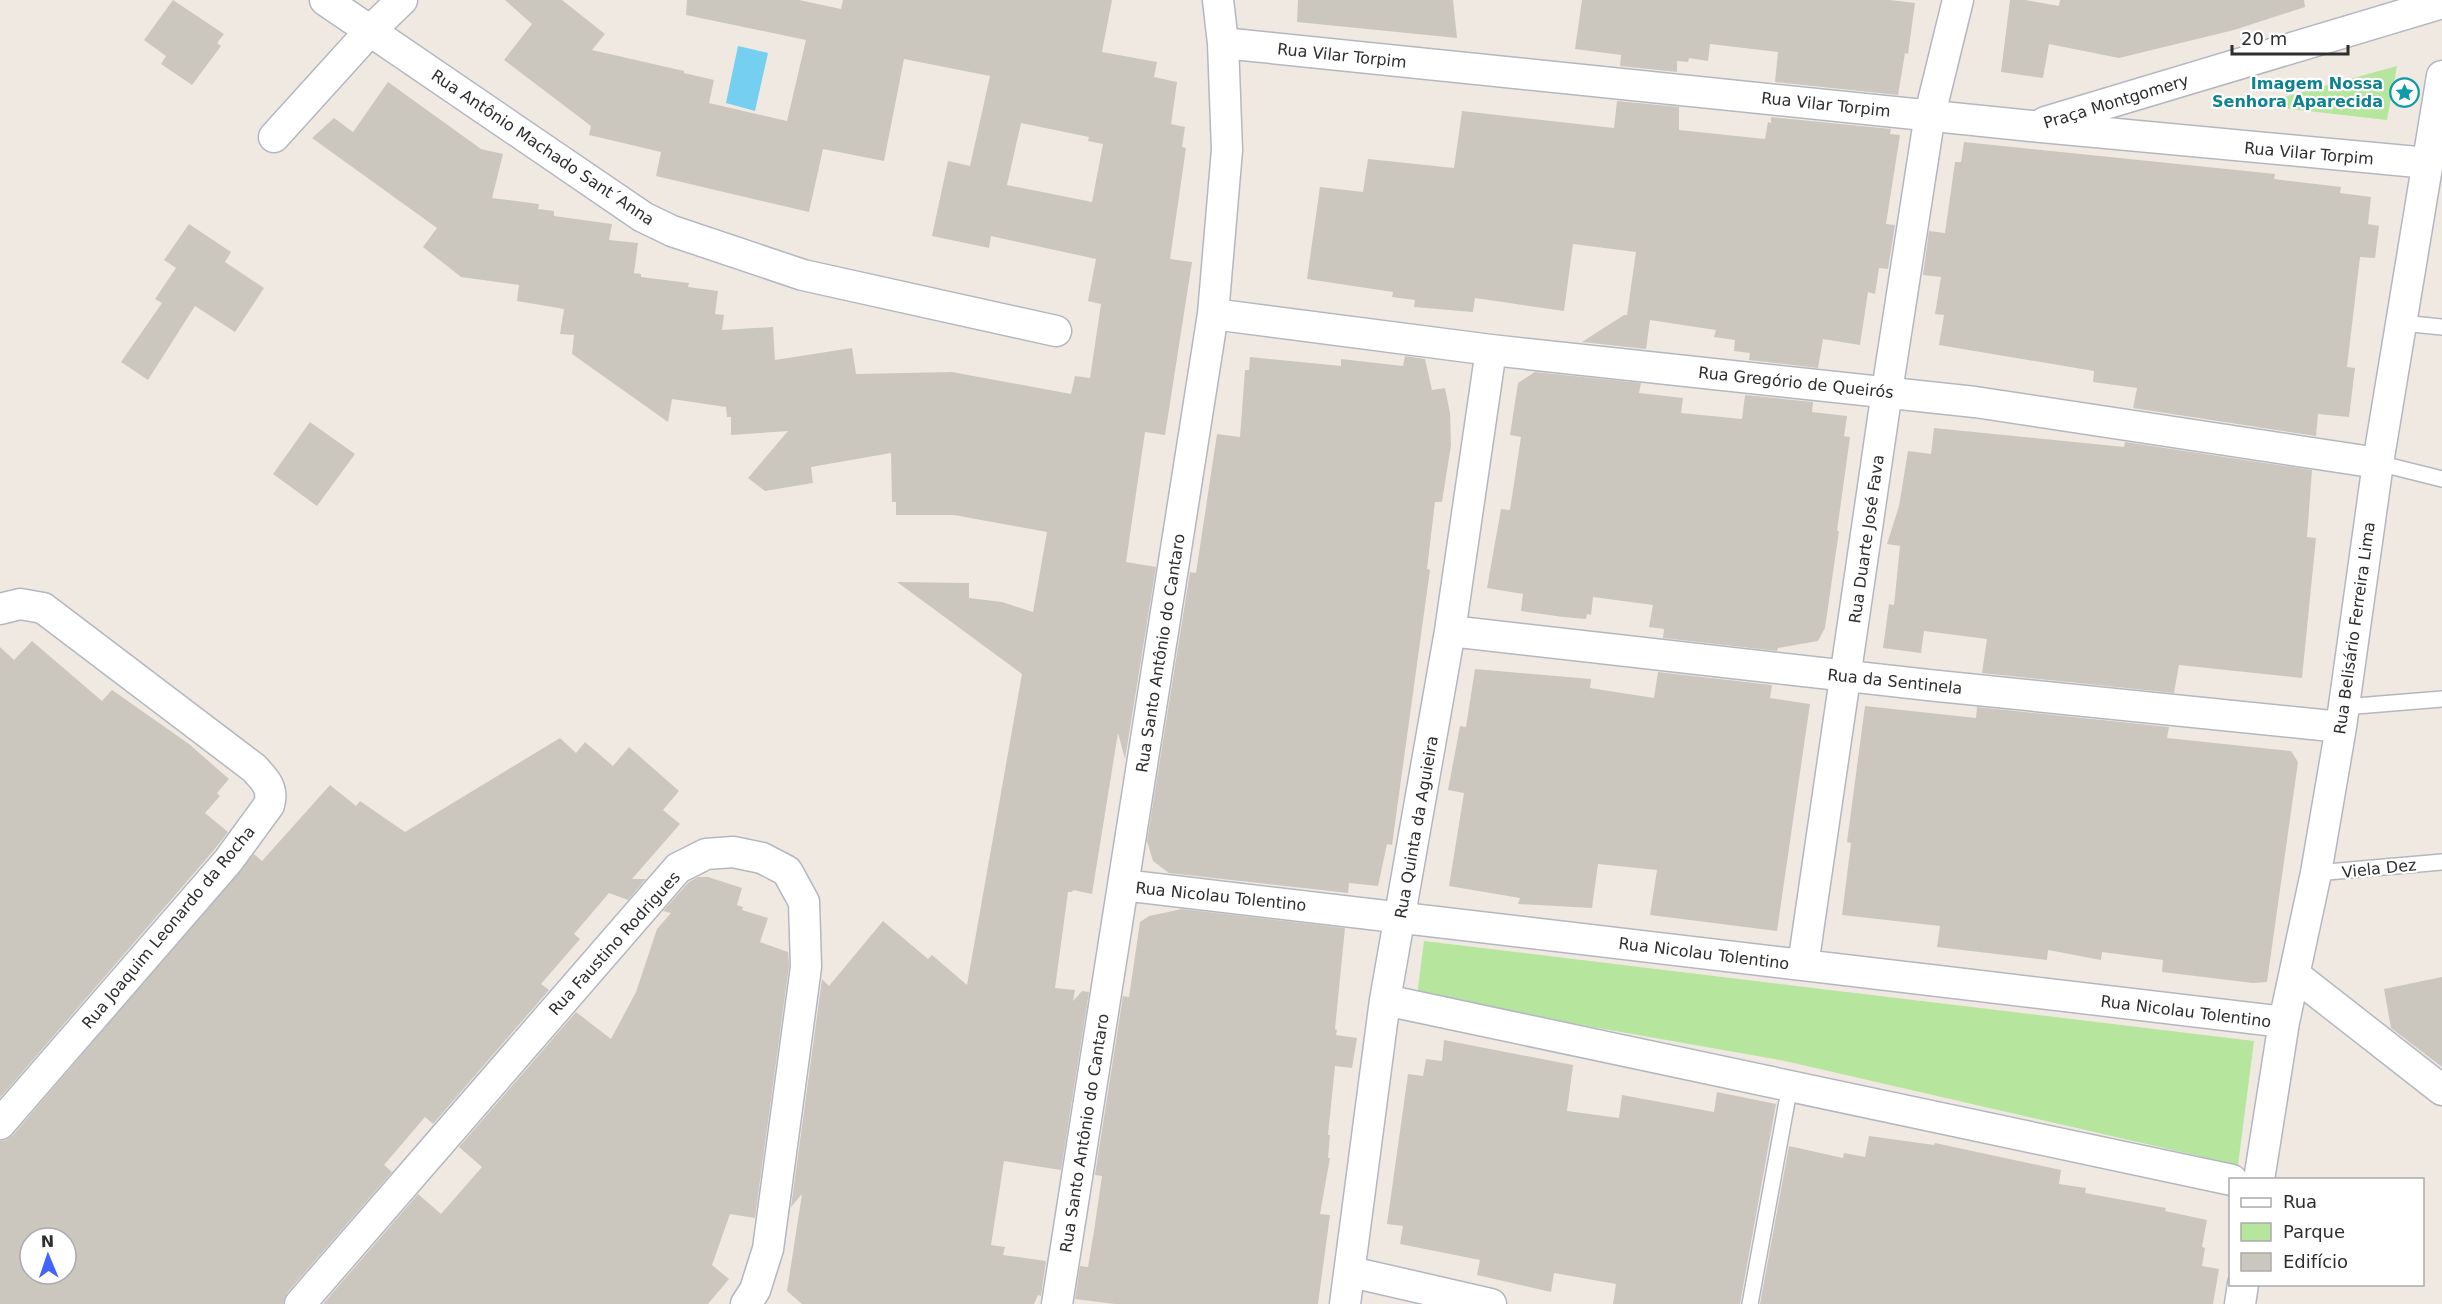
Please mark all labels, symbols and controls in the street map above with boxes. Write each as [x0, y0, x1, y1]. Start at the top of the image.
scale bar [2232, 18, 2348, 56]
text: 20 m [2241, 28, 2287, 49]
street label: Rua Vilar Torpim [1276, 39, 1408, 72]
street label: Rua Antônio Machado Sant´Anna [428, 65, 658, 229]
street label: Praça Montgomery [2041, 70, 2191, 133]
place label: Imagem Nossa Senhora Aparecida [2212, 74, 2383, 111]
place icon: Imagem Nossa Senhora Aparecida [2388, 76, 2420, 108]
street label: Rua Vilar Torpim [1760, 88, 1892, 121]
street label: Rua Vilar Torpim [2243, 138, 2375, 169]
street label: Rua Gregório de Queirós [1697, 363, 1895, 402]
street label: Rua Duarte José Fava [1845, 454, 1888, 625]
street label: Rua Belisário Ferreira Lima [2330, 521, 2379, 736]
street label: Rua Santo Antônio do Cantaro [1132, 532, 1189, 774]
street label: Rua da Sentinela [1827, 665, 1963, 698]
street label: Rua Quinta da Aguieira [1391, 734, 1442, 920]
street label: Rua Joaquim Leonardo da Rocha [78, 822, 259, 1033]
street label: Viela Dez [2341, 855, 2417, 882]
street label: Rua Faustino Rodrigues [545, 867, 684, 1019]
street label: Rua Nicolau Tolentino [1135, 878, 1307, 915]
street label: Rua Nicolau Tolentino [1618, 934, 1790, 973]
street label: Rua Nicolau Tolentino [2100, 992, 2272, 1031]
street label: Rua Santo Antônio do Cantaro [1056, 1012, 1113, 1254]
legend [2229, 1178, 2424, 1286]
text: Rua [2283, 1191, 2317, 1212]
text: Parque [2283, 1221, 2345, 1242]
north arrow [18, 1226, 78, 1286]
text: N [40, 1232, 55, 1251]
text: Edifício [2283, 1251, 2348, 1272]

